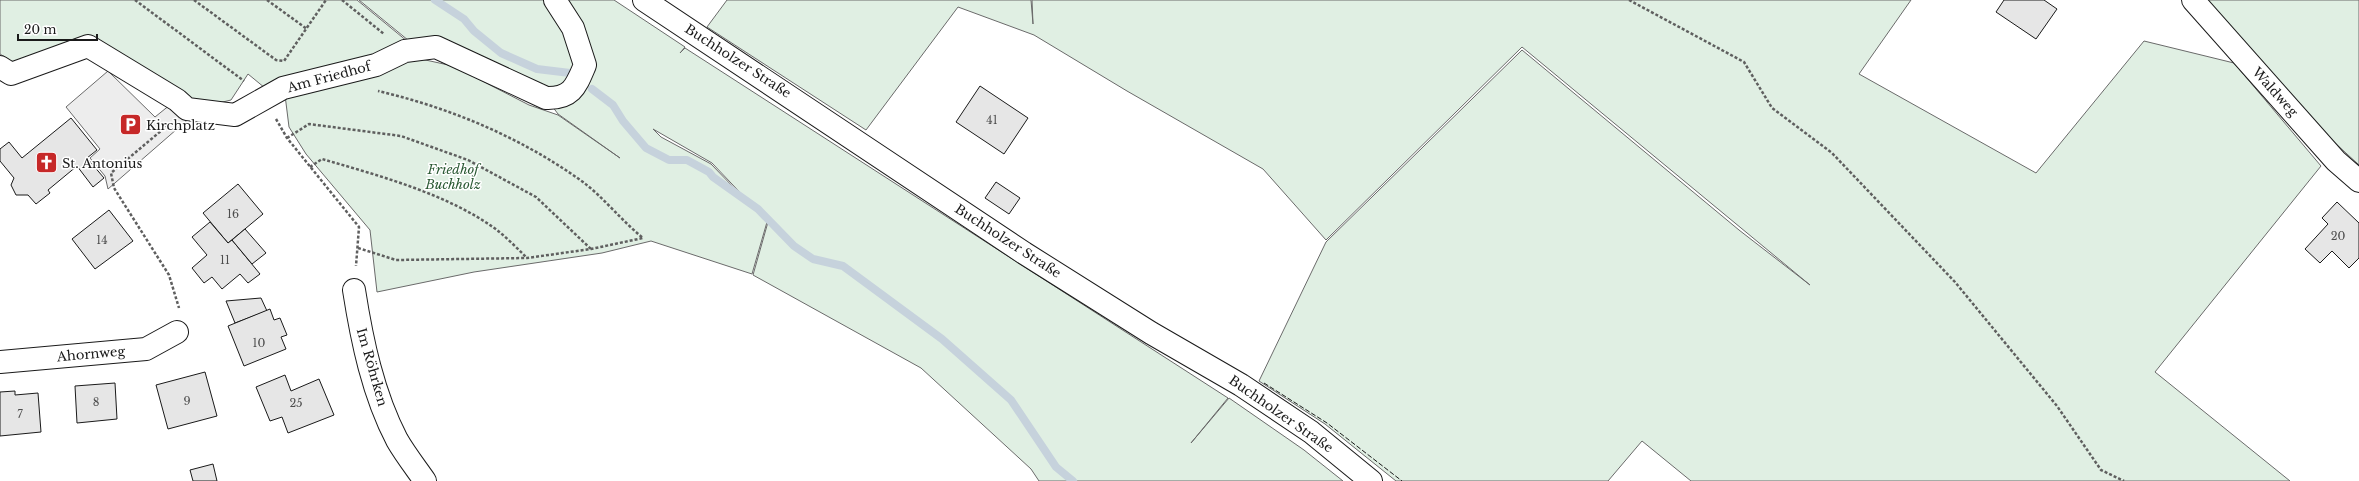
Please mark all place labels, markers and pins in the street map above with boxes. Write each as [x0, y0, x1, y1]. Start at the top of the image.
parking icon: Kirchplatz [118, 112, 144, 138]
place label: Kirchplatz [146, 117, 215, 134]
church icon: St. Antonius [34, 150, 60, 176]
place label: St. Antonius [62, 155, 142, 172]

